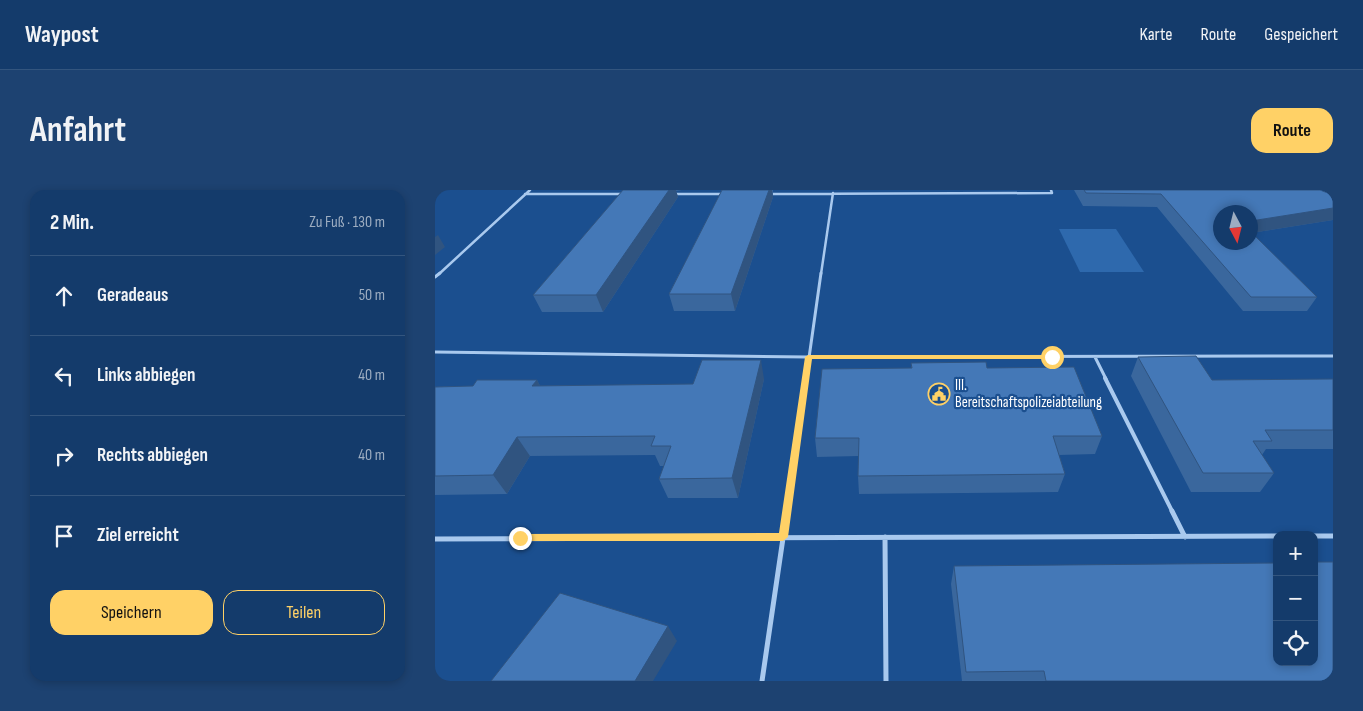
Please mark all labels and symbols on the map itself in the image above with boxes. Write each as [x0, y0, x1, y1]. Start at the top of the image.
north arrow [1213, 205, 1258, 250]
route start [1041, 346, 1064, 369]
place label: III. Bereitschaftspolizeiabteilung [955, 376, 1102, 412]
public building icon: III. Bereitschaftspolizeiabteilung [927, 382, 951, 406]
route end [509, 527, 532, 550]

